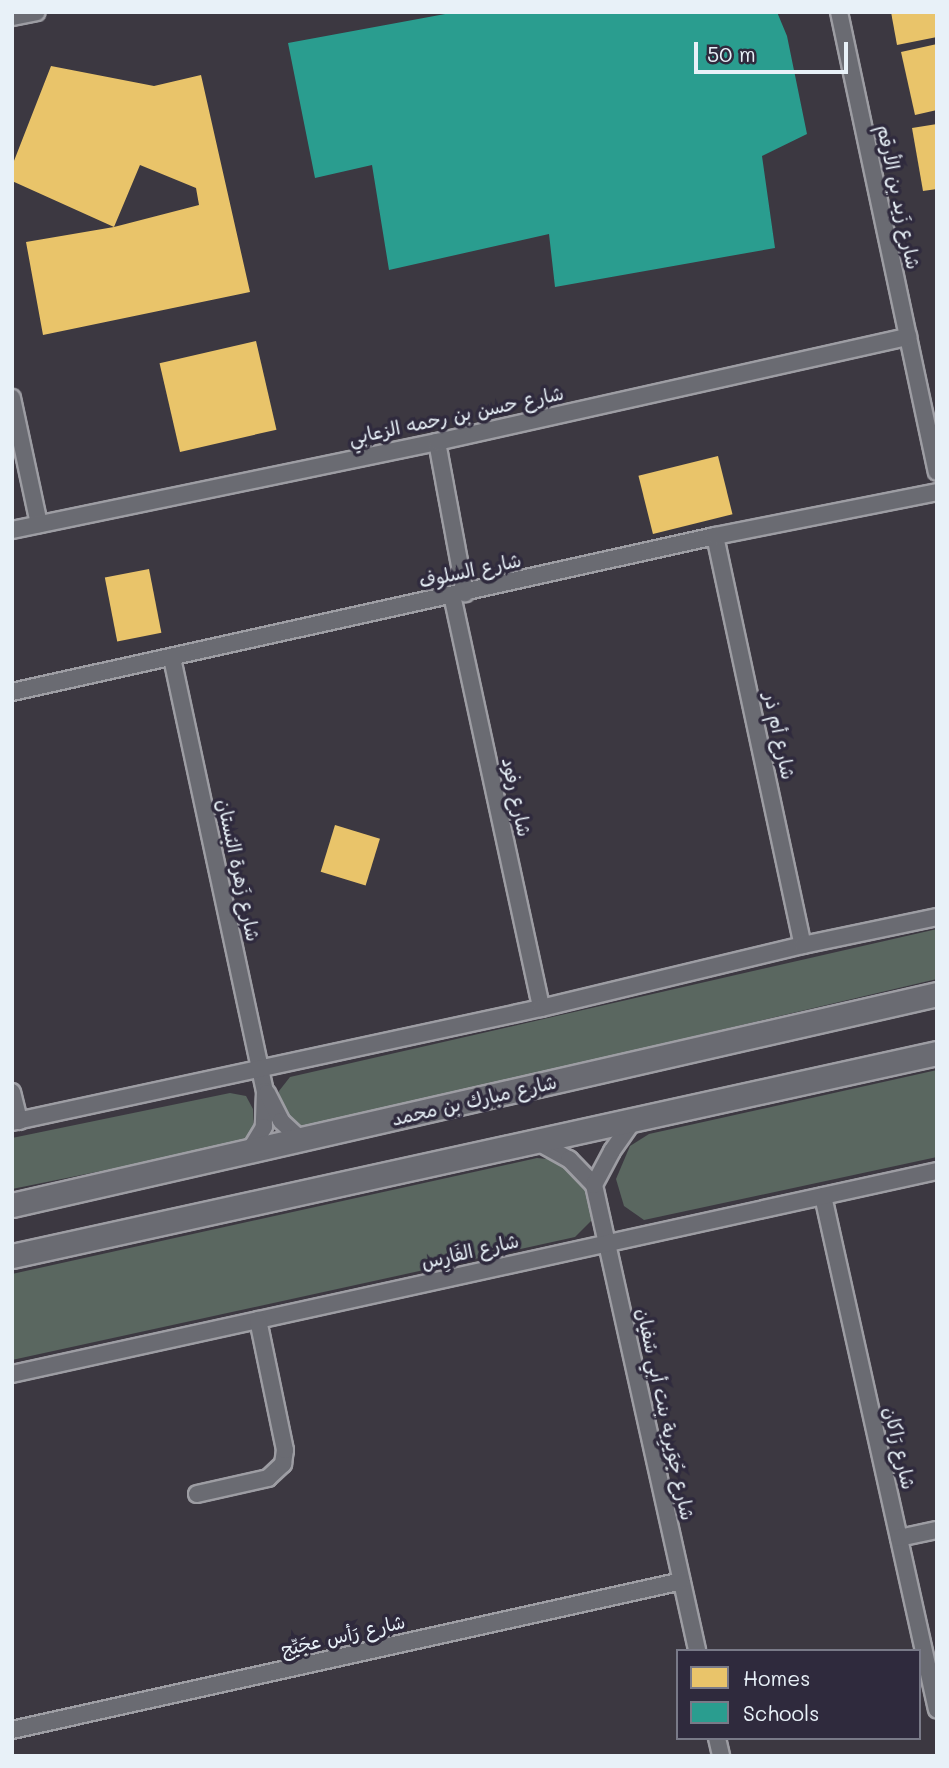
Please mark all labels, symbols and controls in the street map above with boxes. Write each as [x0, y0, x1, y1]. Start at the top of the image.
scale bar [697, 28, 851, 72]
text: 50 m [707, 40, 756, 67]
street label: شارع زَيد بن الأرقم [873, 123, 925, 271]
street label: شارع حسن بن رحمه الزعابي [346, 381, 566, 449]
street label: شارع السلوف [417, 548, 523, 592]
street label: شارع أم ذر [760, 691, 800, 781]
street label: شارع رفود [498, 755, 536, 839]
street label: شارع زَهرة البُستان [213, 797, 265, 943]
street label: شارع مبارك بن محمد [389, 1070, 559, 1130]
street label: شارع الفَارِس [419, 1229, 521, 1273]
street label: شارع جُوَيرِية بنت أبي سُفيان [632, 1306, 700, 1522]
street label: شارع رَاكان [879, 1404, 921, 1492]
street label: شارع رَأس عجَيِّج [279, 1610, 407, 1660]
legend [676, 1649, 921, 1740]
text: Homes [743, 1664, 810, 1691]
text: Schools [743, 1699, 819, 1726]

